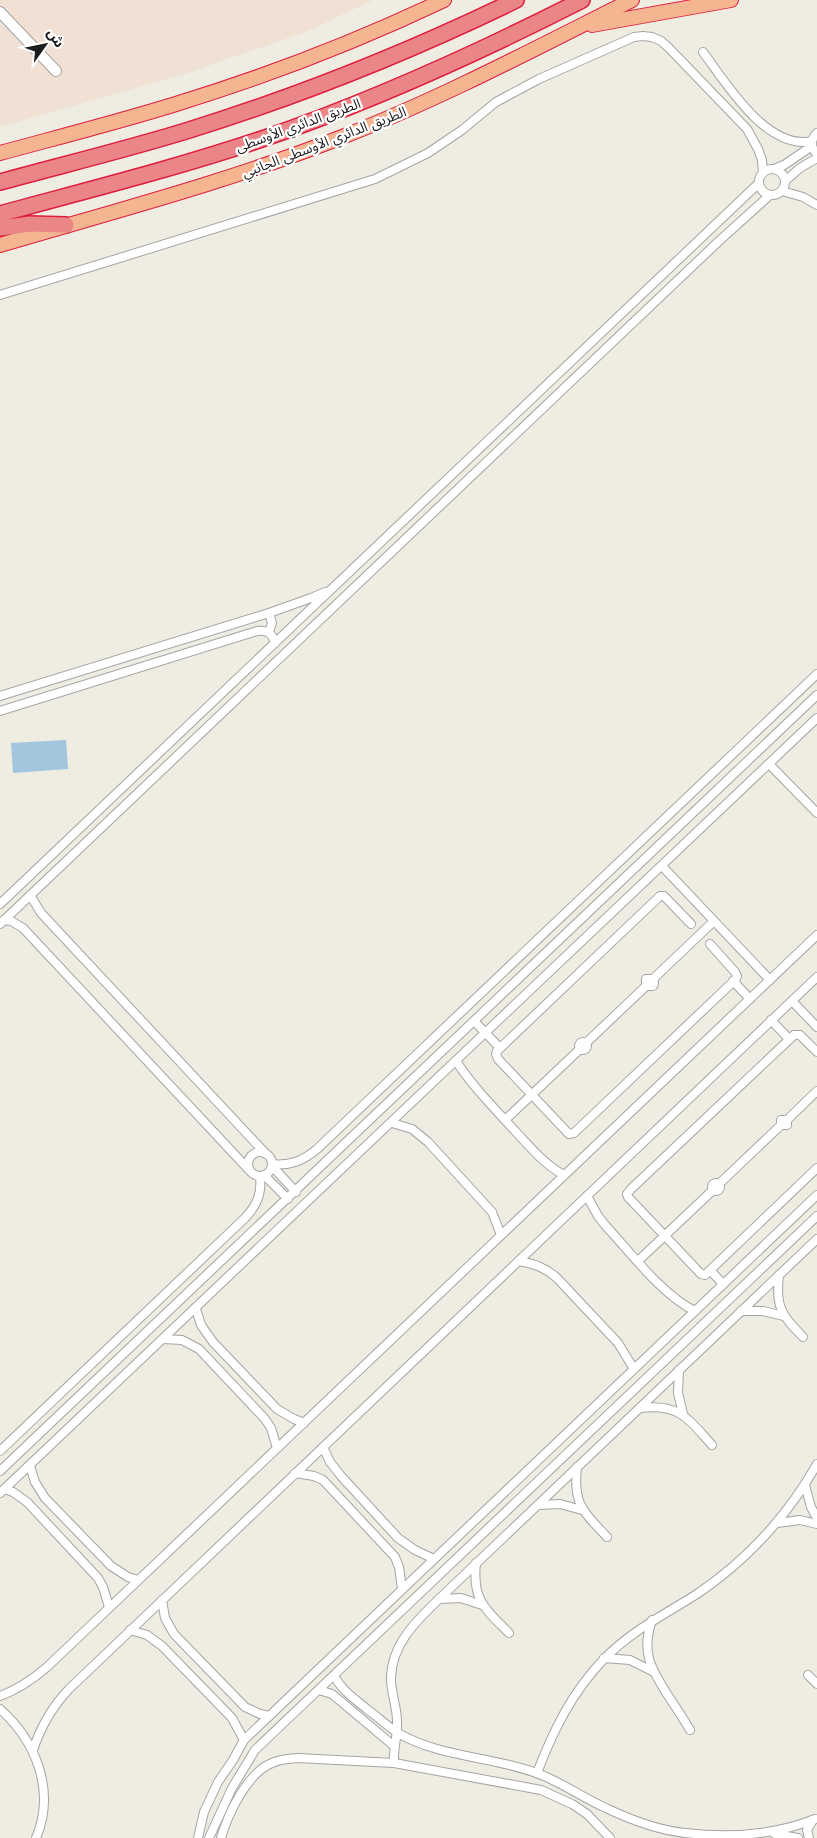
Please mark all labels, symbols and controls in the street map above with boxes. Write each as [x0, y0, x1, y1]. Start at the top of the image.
north arrow [20, 20, 70, 70]
text: ش [44, 26, 68, 50]
street label: الطريق الدائري الأوسطى [233, 95, 364, 158]
street label: الطريق الدائري الأوسطى الجانبي [240, 103, 410, 184]

